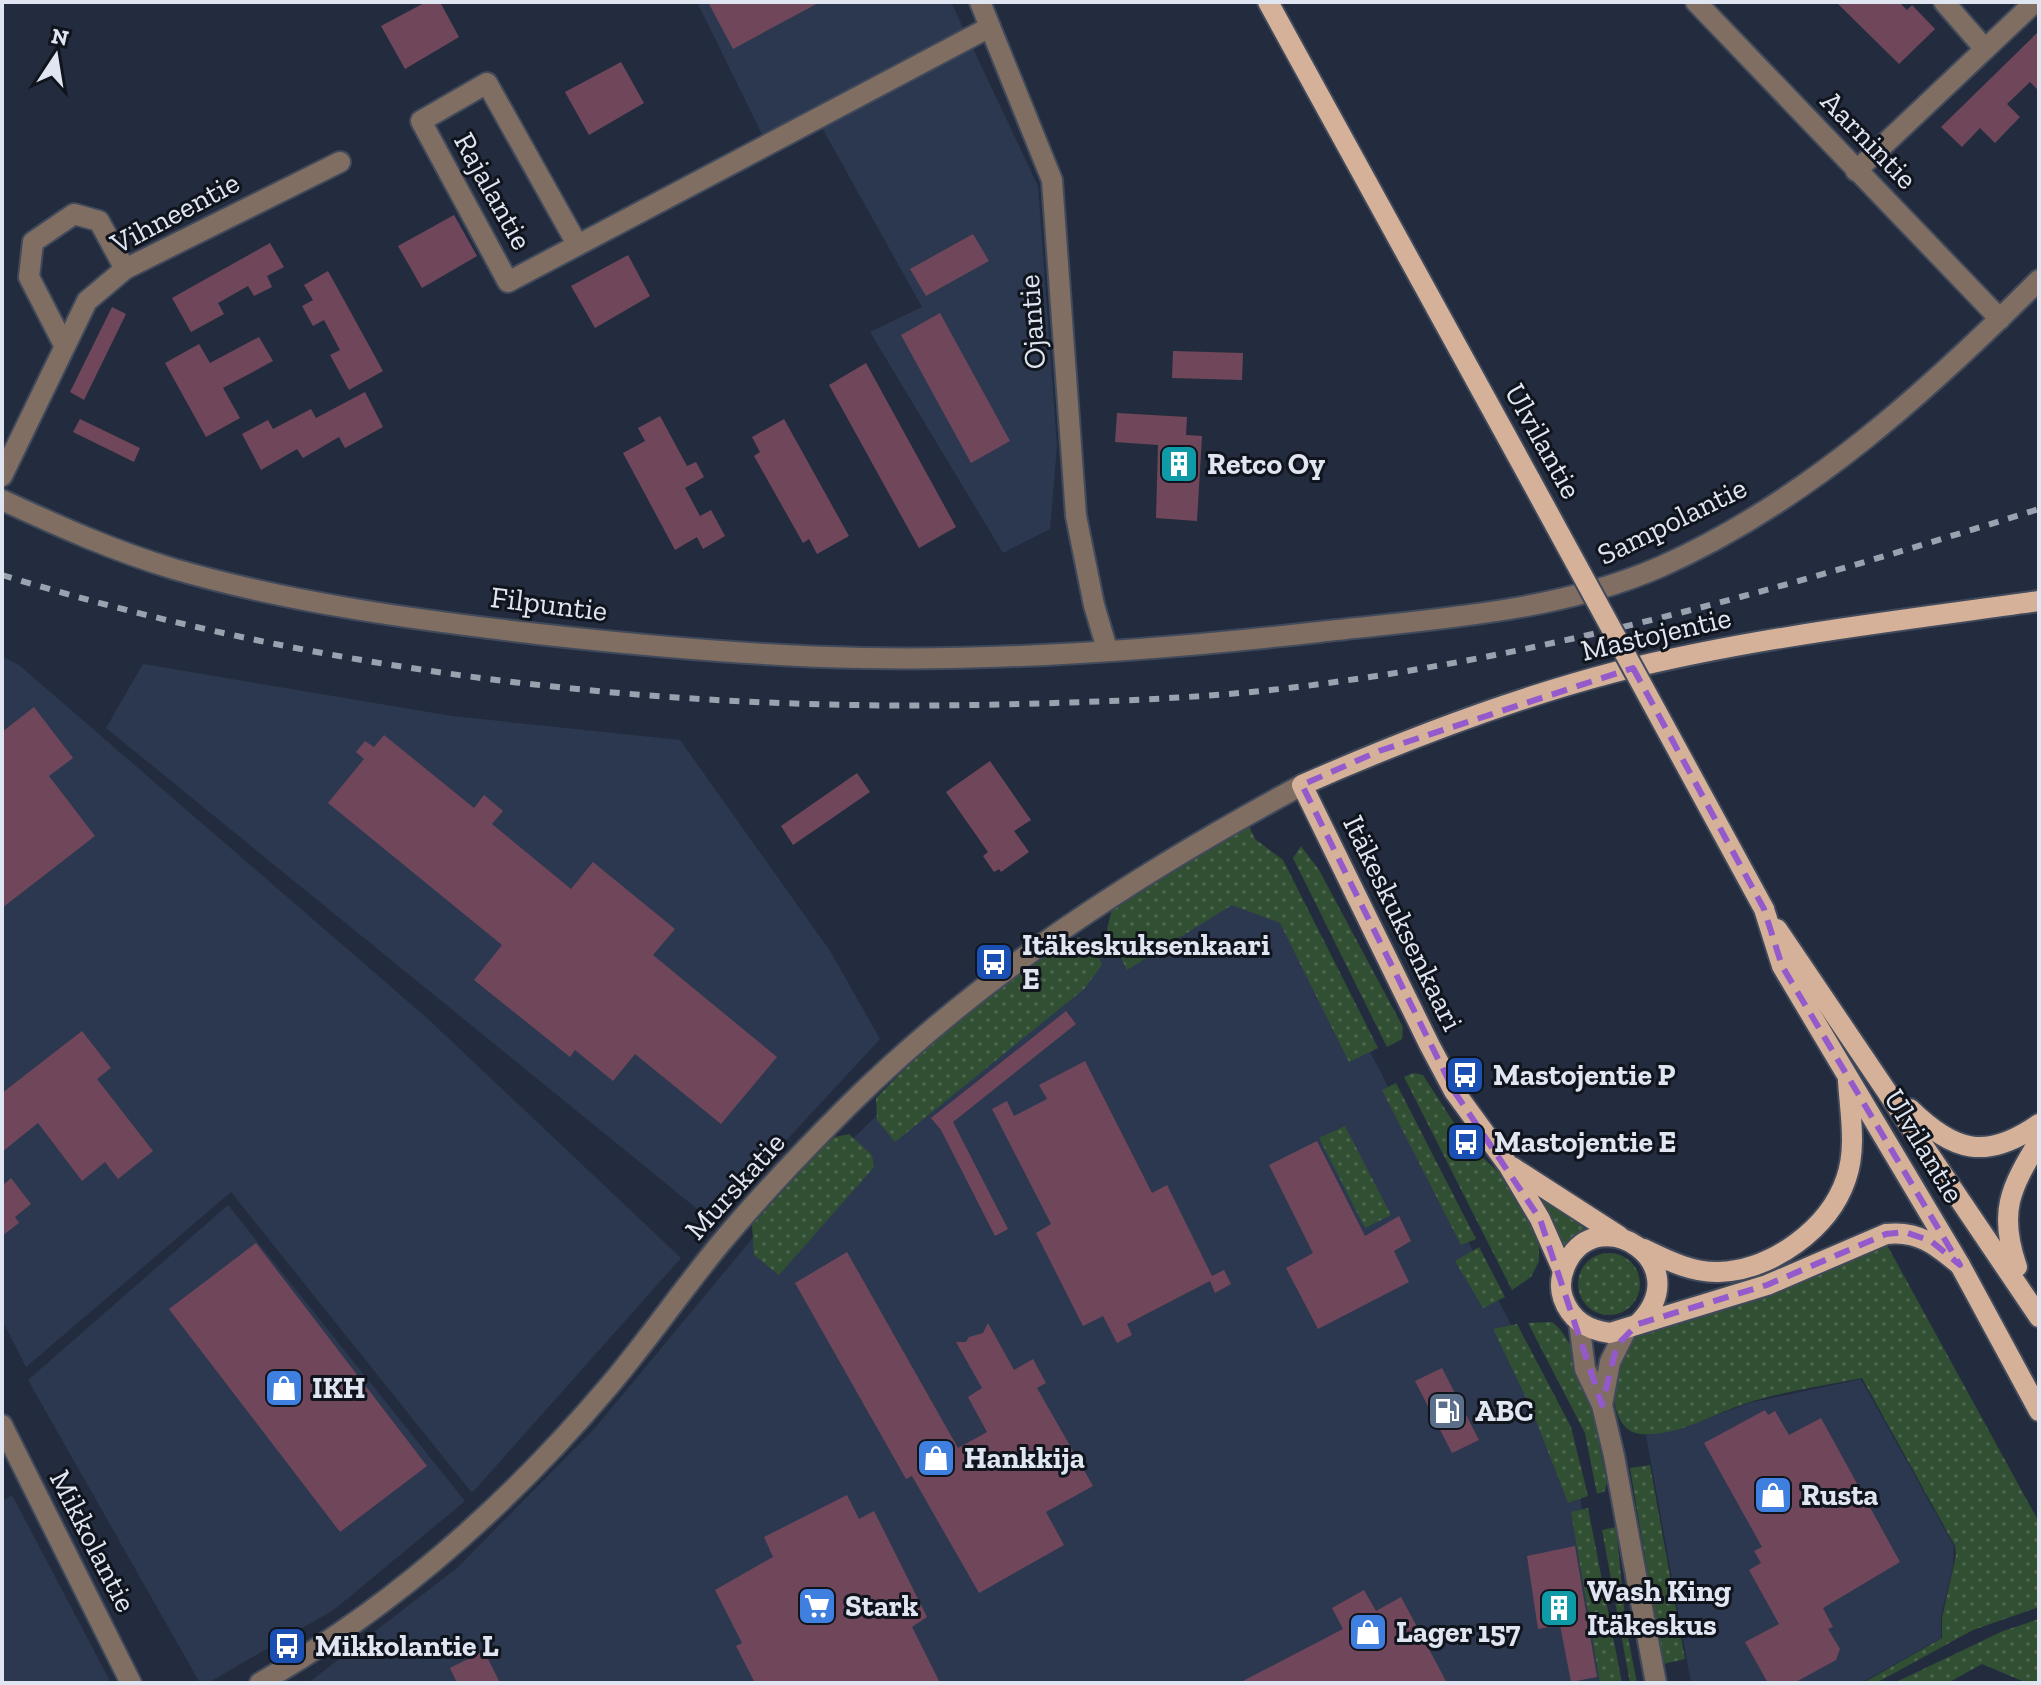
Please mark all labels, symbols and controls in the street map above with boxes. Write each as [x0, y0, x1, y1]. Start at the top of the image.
north arrow [16, 16, 96, 96]
text: N [49, 22, 71, 52]
street label: Aarnintie [1813, 83, 1925, 197]
street label: Rajalantie [446, 126, 540, 256]
street label: Vihneentie [104, 164, 245, 262]
street label: Ojantie [1011, 273, 1053, 371]
street label: Ulvilantie [1497, 377, 1589, 505]
building icon: Retco Oy [1158, 443, 1200, 485]
place label: Retco Oy [1207, 446, 1325, 482]
street label: Sampolantie [1592, 469, 1752, 573]
street label: Filpuntie [489, 579, 609, 629]
street label: Mastojentie [1578, 599, 1734, 669]
street label: Itäkeskuksenkaari [1335, 809, 1471, 1037]
place label: Itäkeskuksenkaari E [1022, 927, 1270, 997]
bus stop icon: Itäkeskuksenkaari E [973, 941, 1015, 983]
bus stop icon: Mastojentie P [1444, 1054, 1486, 1096]
place label: Mastojentie P [1493, 1057, 1676, 1093]
street label: Ulvilantie [1876, 1083, 1972, 1209]
bus stop icon: Mastojentie E [1445, 1121, 1487, 1163]
place label: Mastojentie E [1494, 1124, 1676, 1160]
street label: Murskatie [677, 1125, 793, 1247]
shop icon: IKH [263, 1367, 305, 1409]
place label: IKH [312, 1370, 366, 1406]
fuel station icon: ABC [1426, 1390, 1468, 1432]
place label: ABC [1475, 1393, 1534, 1429]
shop icon: Hankkija [915, 1437, 957, 1479]
place label: Hankkija [964, 1440, 1085, 1476]
street label: Mikkolantie [42, 1464, 144, 1618]
shop icon: Rusta [1752, 1474, 1794, 1516]
place label: Rusta [1801, 1477, 1878, 1513]
place label: Wash King Itäkeskus [1587, 1573, 1731, 1643]
supermarket icon: Stark [796, 1585, 838, 1627]
building icon: Wash King Itäkeskus [1538, 1587, 1580, 1629]
place label: Stark [845, 1588, 919, 1624]
shop icon: Lager 157 [1347, 1611, 1389, 1653]
place label: Lager 157 [1396, 1614, 1521, 1650]
bus stop icon: Mikkolantie L [266, 1625, 308, 1667]
place label: Mikkolantie L [315, 1628, 499, 1664]

